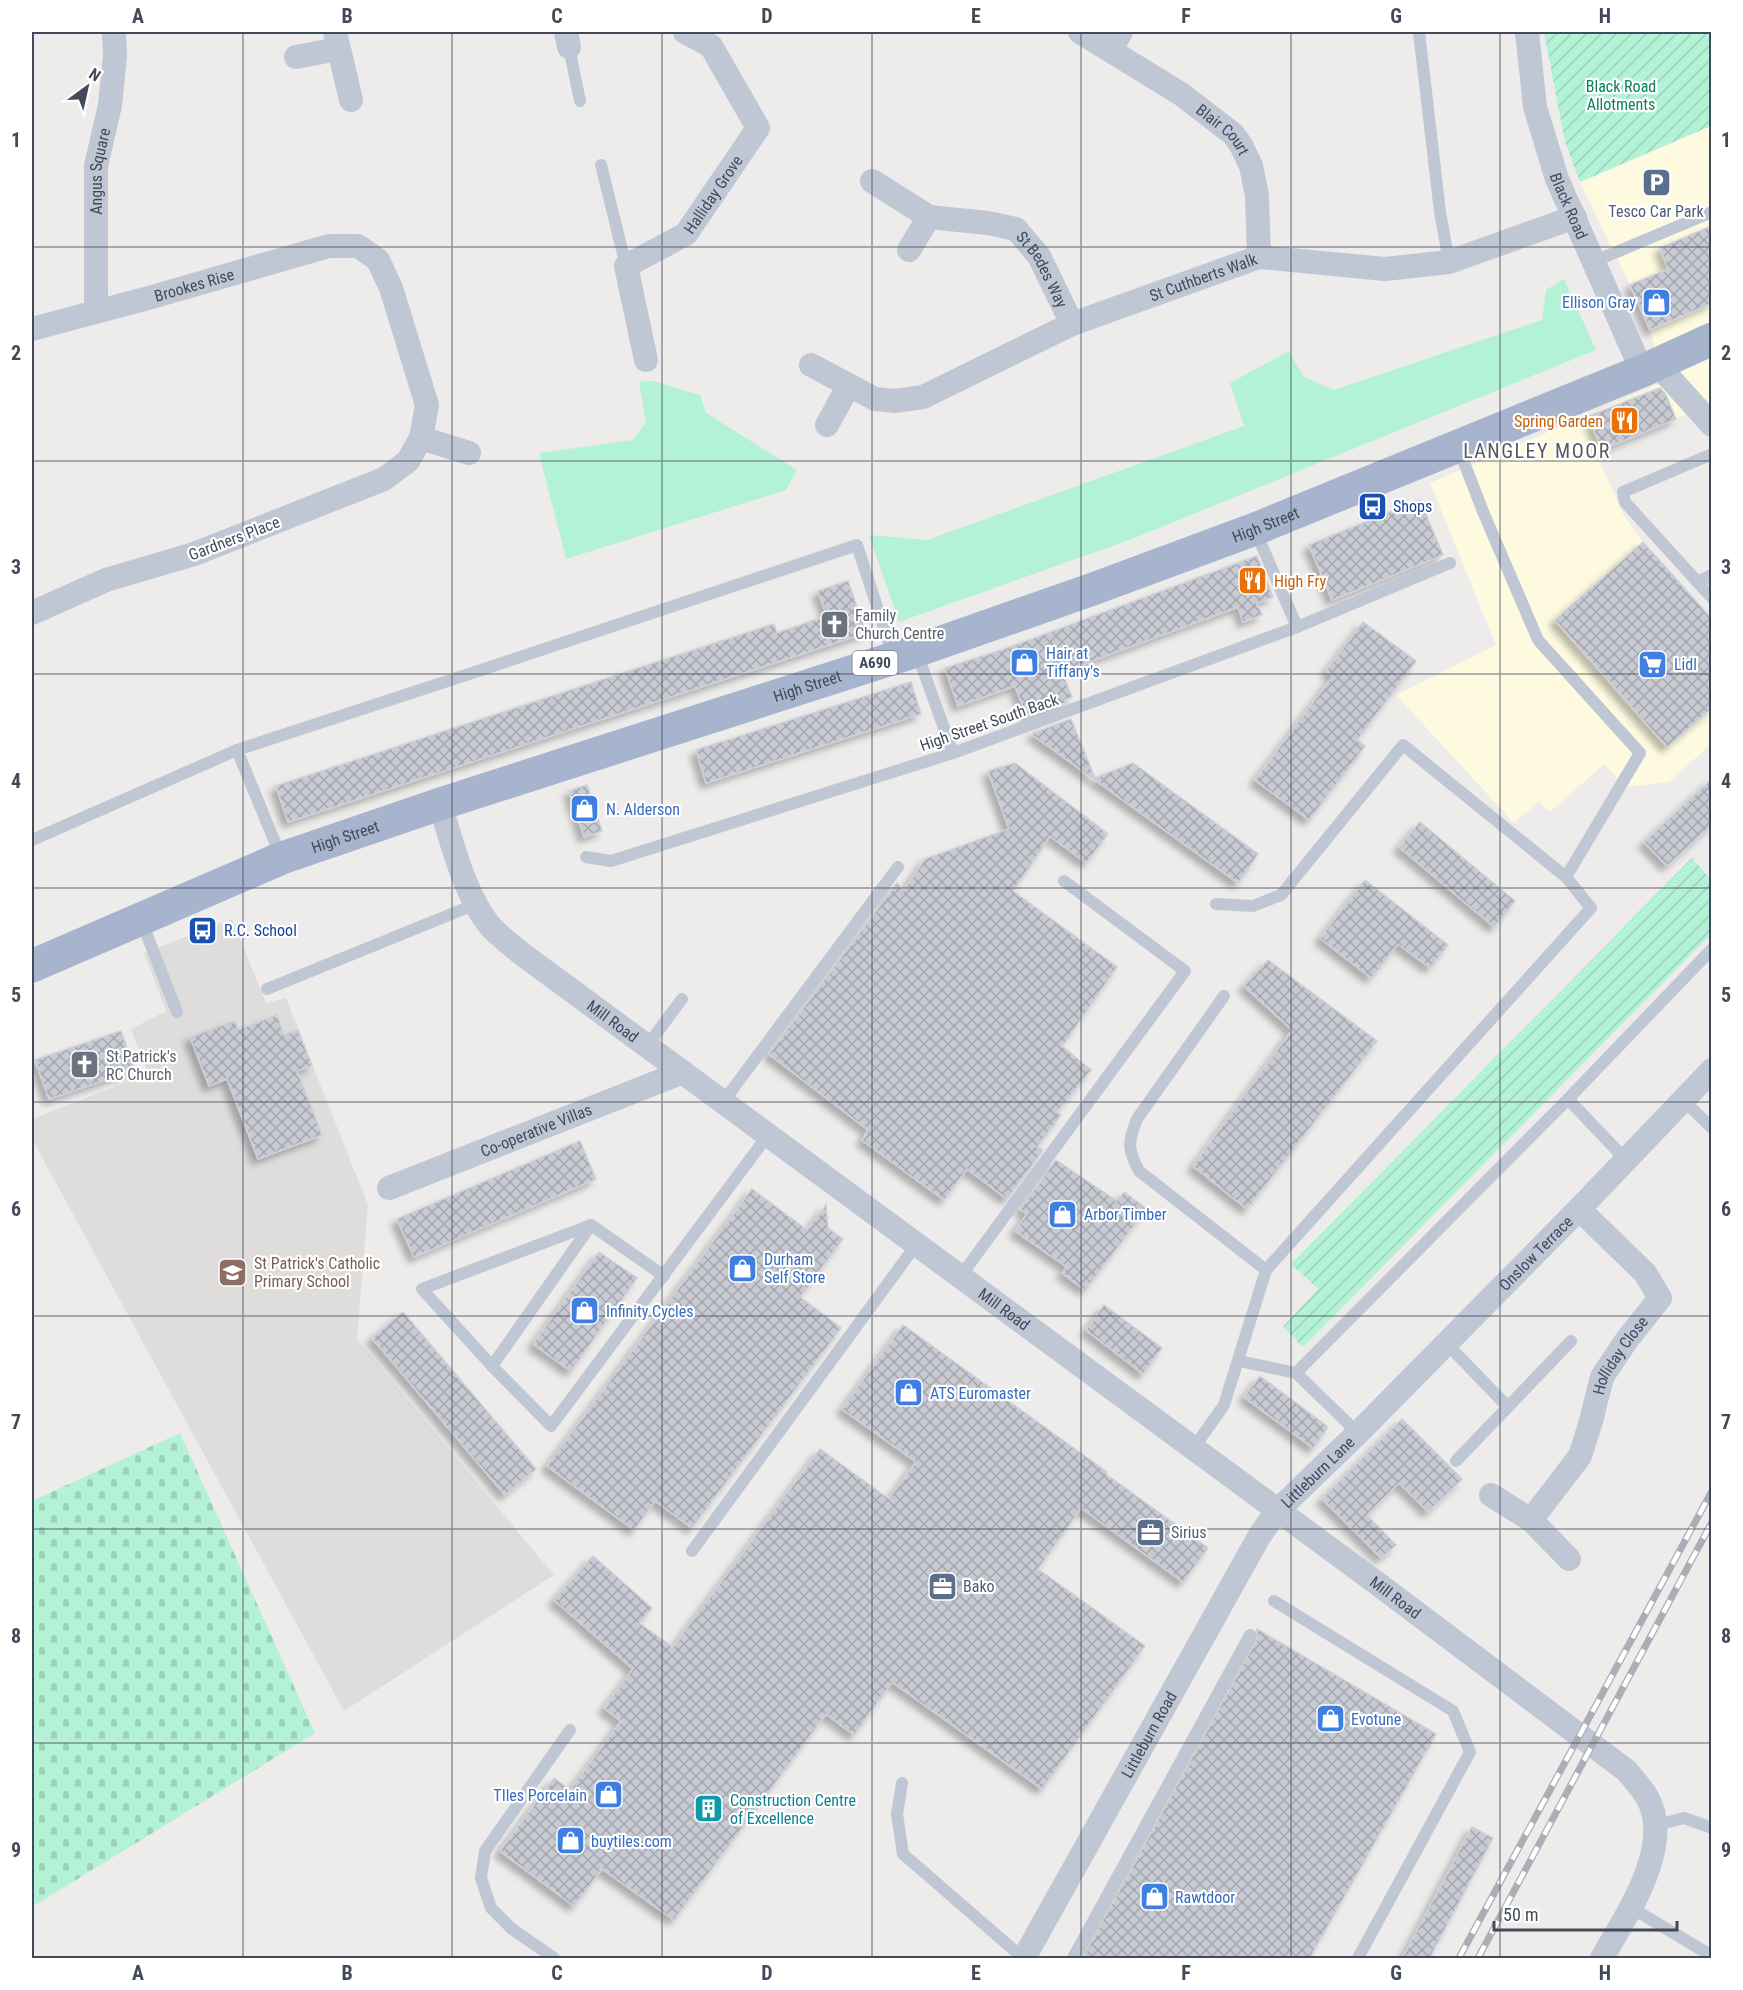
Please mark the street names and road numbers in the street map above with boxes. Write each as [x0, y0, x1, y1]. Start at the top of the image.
street label: Blair Court [1192, 100, 1253, 158]
street label: Angus Square [87, 126, 114, 215]
street label: Halliday Grove [680, 152, 747, 238]
street label: Black Road [1546, 171, 1591, 242]
street label: St Bedes Way [1012, 228, 1072, 311]
street label: St Cuthberts Walk [1147, 249, 1260, 305]
street label: Brookes Rise [152, 265, 236, 306]
street label: High Street [1230, 503, 1302, 547]
street label: Gardners Place [186, 512, 282, 565]
road number: A690 [852, 651, 898, 675]
street label: High Street [771, 667, 844, 706]
street label: High Street South Back [917, 690, 1062, 755]
street label: High Street [309, 816, 382, 857]
street label: Mill Road [583, 996, 642, 1046]
street label: Co-operative Villas [478, 1100, 595, 1161]
street label: Onslow Terrace [1495, 1212, 1577, 1295]
street label: Mill Road [975, 1284, 1033, 1334]
street label: Holliday Close [1589, 1312, 1652, 1397]
street label: Littleburn Lane [1277, 1433, 1358, 1512]
street label: Mill Road [1366, 1572, 1425, 1623]
street label: Littleburn Road [1117, 1688, 1181, 1781]

